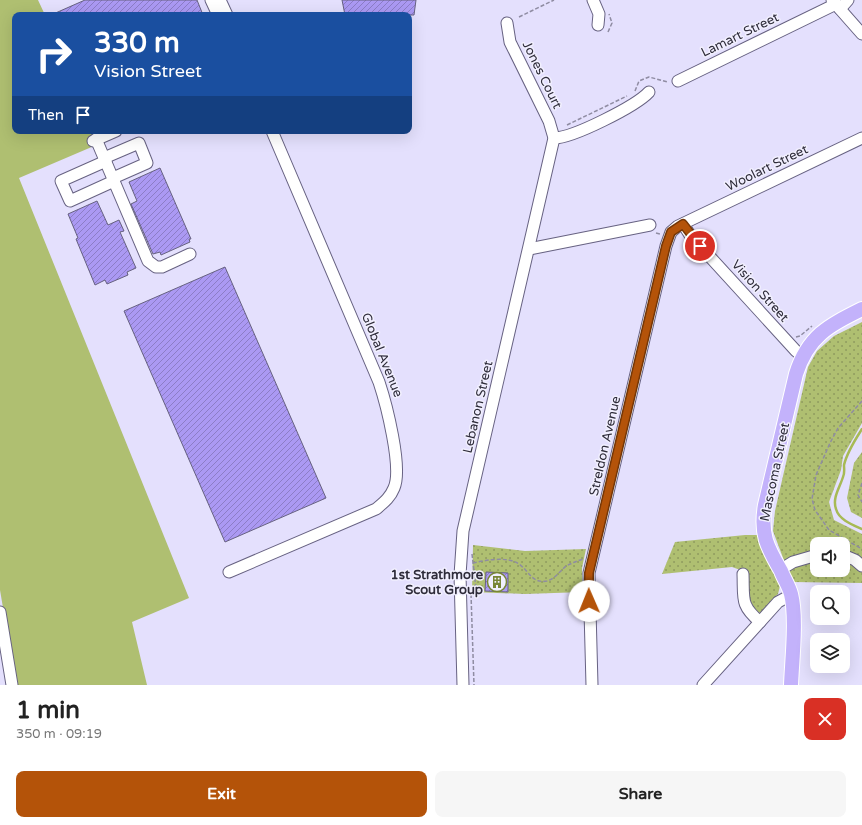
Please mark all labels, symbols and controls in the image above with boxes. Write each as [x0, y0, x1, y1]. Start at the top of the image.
street label: Lamart Street [699, 9, 782, 61]
text: 330 m [94, 26, 180, 60]
icon: right [28, 28, 80, 80]
street label: Jones Court [519, 38, 565, 112]
text: Vision Street [94, 60, 202, 82]
icon: arrive [72, 104, 94, 126]
text: Then [28, 106, 64, 124]
street label: Woolart Street [723, 141, 811, 195]
pin [683, 229, 717, 263]
icon: arrive [689, 235, 711, 257]
street label: Vision Street [728, 257, 792, 325]
street label: Global Avenue [358, 310, 406, 400]
street label: Lebanon Street [460, 359, 496, 455]
street label: Streldon Avenue [586, 395, 624, 497]
street label: Mascoma Street [757, 421, 793, 523]
map controls [810, 537, 850, 673]
button: sound [810, 537, 850, 577]
place label: 1st Strathmore Scout Group [391, 567, 484, 598]
building icon: 1st Strathmore Scout Group [486, 571, 508, 593]
position arrow [568, 580, 610, 622]
button: search [810, 585, 850, 625]
button: layers [810, 633, 850, 673]
text: 1 min [16, 696, 80, 725]
button: close [804, 698, 846, 740]
text: 350 m · 09:19 [16, 726, 102, 742]
button: Exit [16, 771, 427, 817]
button: Share [435, 771, 846, 817]

